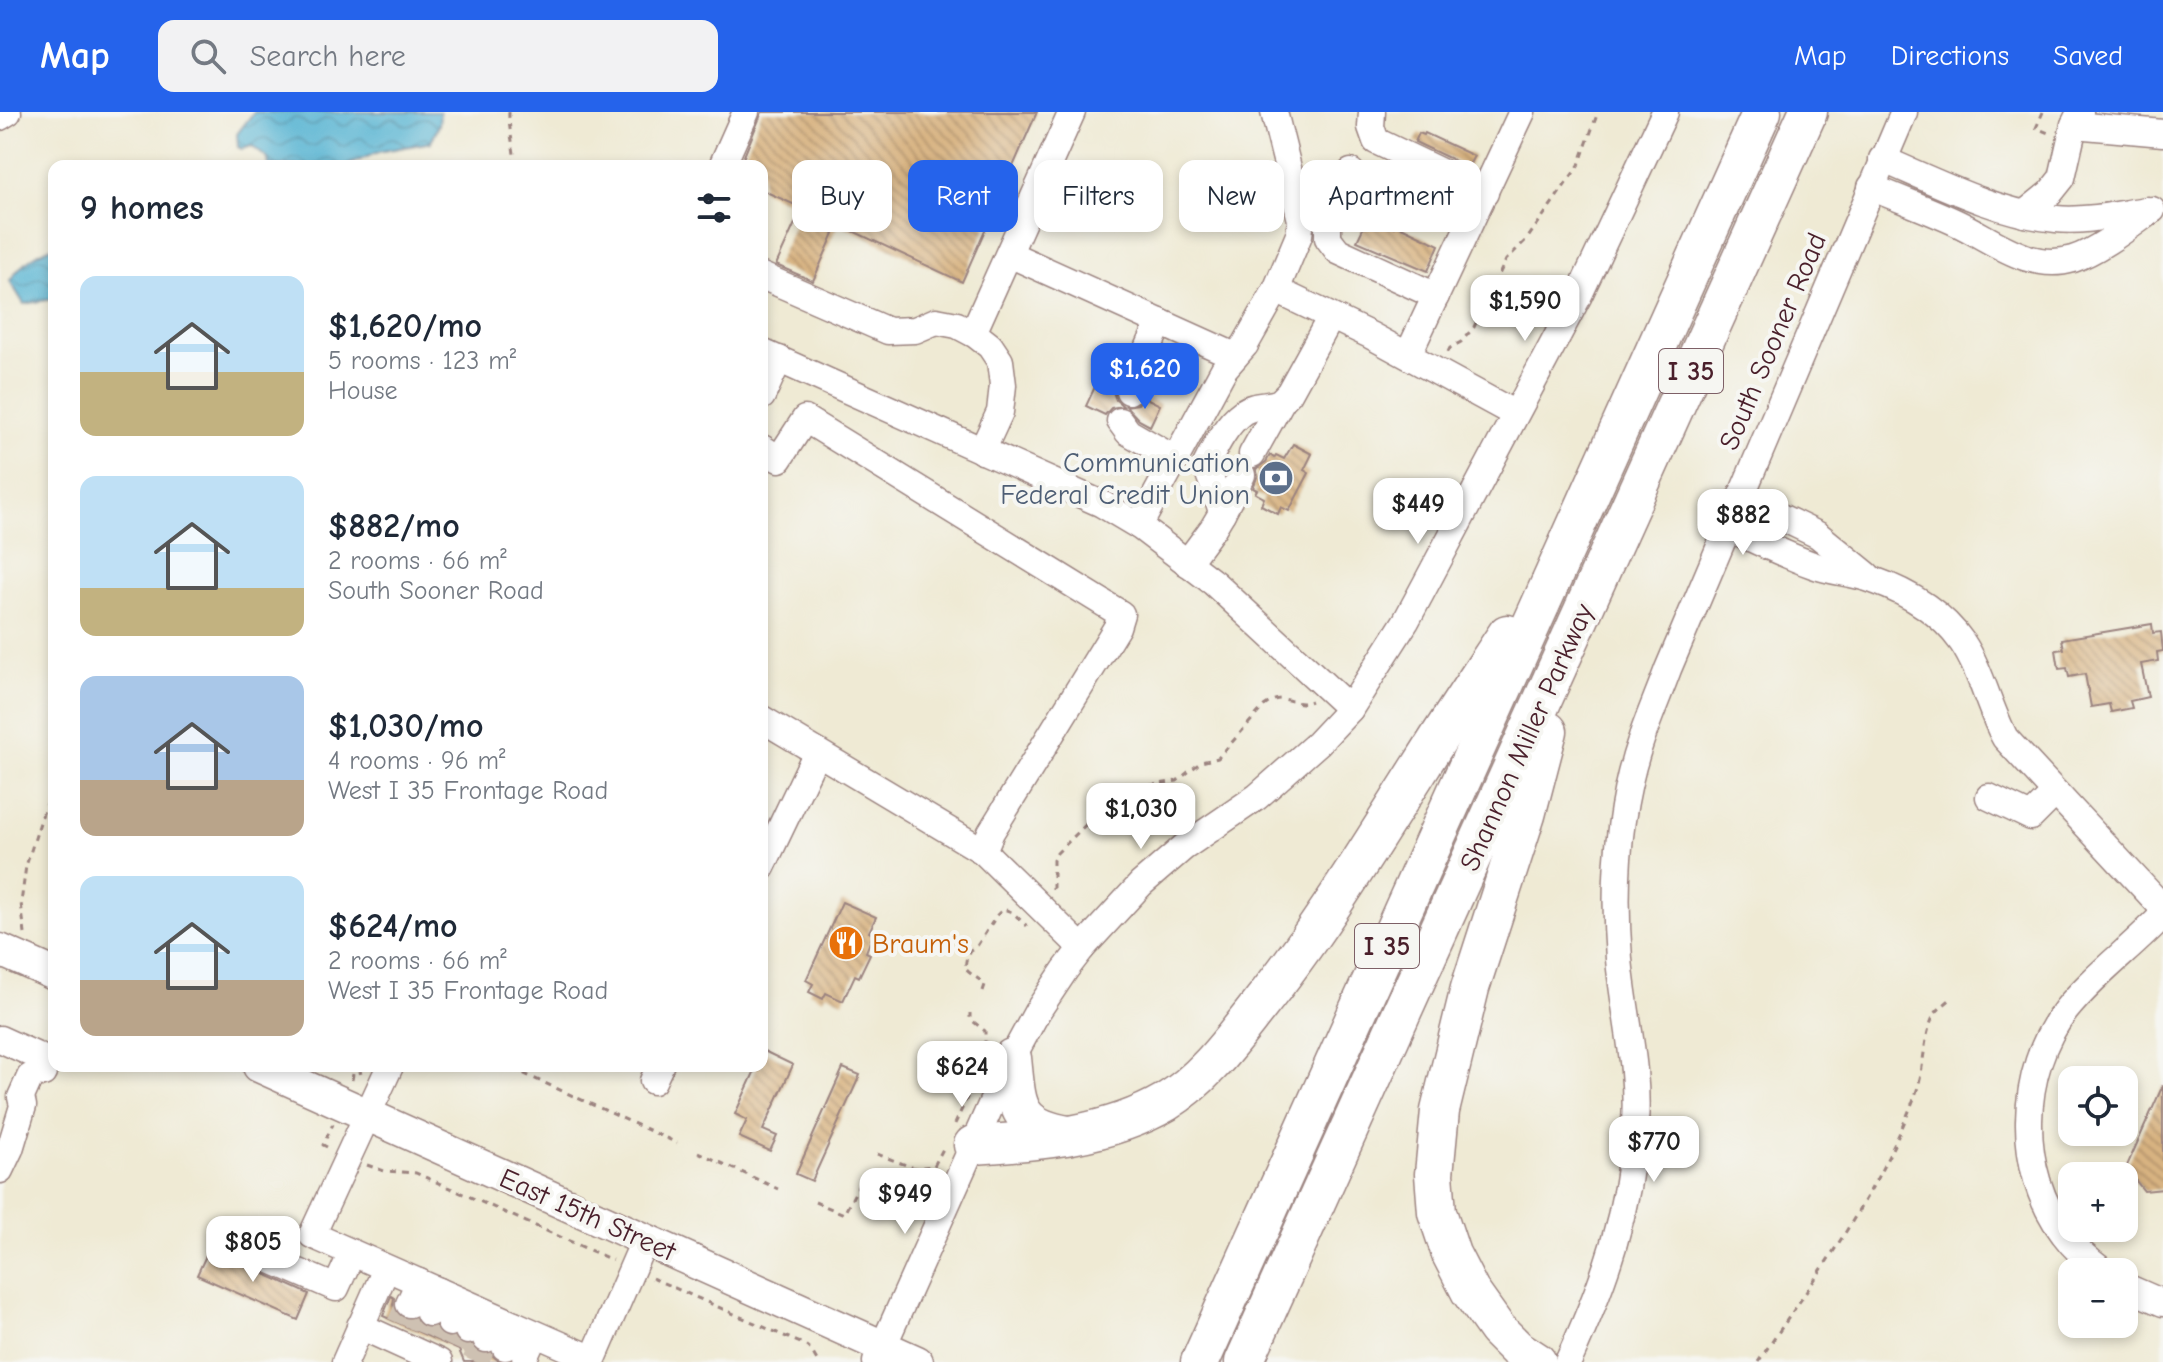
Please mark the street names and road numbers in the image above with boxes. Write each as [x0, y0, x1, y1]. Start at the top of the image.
street label: South Sooner Road [1713, 228, 1833, 455]
road number: I 35 [1659, 349, 1723, 393]
street label: Shannon Miller Parkway [1454, 598, 1600, 876]
road number: I 35 [1355, 924, 1419, 968]
street label: East 15th Street [495, 1162, 681, 1268]

